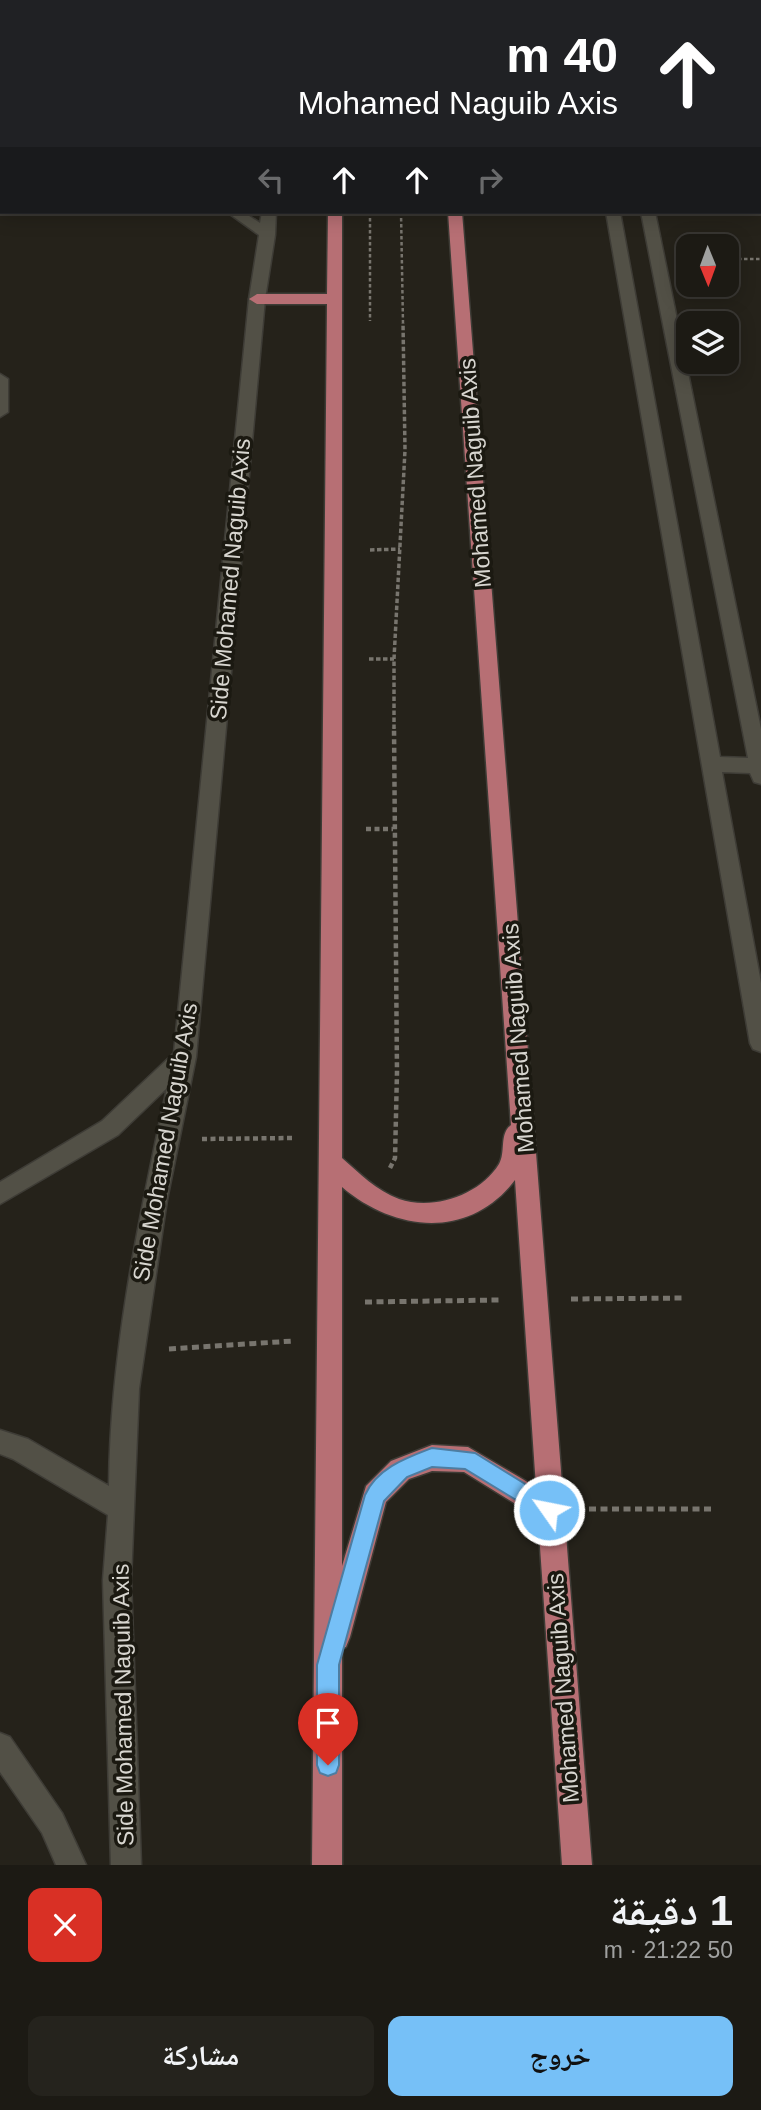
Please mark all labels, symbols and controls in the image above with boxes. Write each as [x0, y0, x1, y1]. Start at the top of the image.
text: 40 m [506, 28, 618, 82]
icon: ahead [642, 28, 733, 119]
text: Mohamed Naguib Axis [298, 85, 618, 121]
icon: left [252, 161, 290, 199]
icon: ahead [325, 161, 363, 199]
icon: ahead [398, 161, 436, 199]
icon: right [471, 161, 509, 199]
north arrow [676, 234, 738, 298]
map controls [676, 234, 739, 374]
button: layers [676, 311, 739, 374]
street label: Mohamed Naguib Axis [454, 357, 496, 589]
street label: Side Mohamed Naguib Axis [205, 437, 255, 721]
street label: Mohamed Naguib Axis [497, 922, 539, 1154]
street label: Side Mohamed Naguib Axis [128, 1001, 202, 1283]
position arrow [512, 1473, 586, 1547]
street label: Side Mohamed Naguib Axis [108, 1564, 138, 1846]
street label: Mohamed Naguib Axis [542, 1572, 584, 1804]
pin [298, 1693, 358, 1765]
icon: arrive [309, 1704, 347, 1742]
text: 1 دقيقة [610, 1887, 733, 1934]
button: close [28, 1888, 102, 1962]
text: 50 m · 21:22 [604, 1937, 733, 1963]
button: مشاركة [28, 2016, 374, 2096]
button: خروج [388, 2016, 733, 2096]

